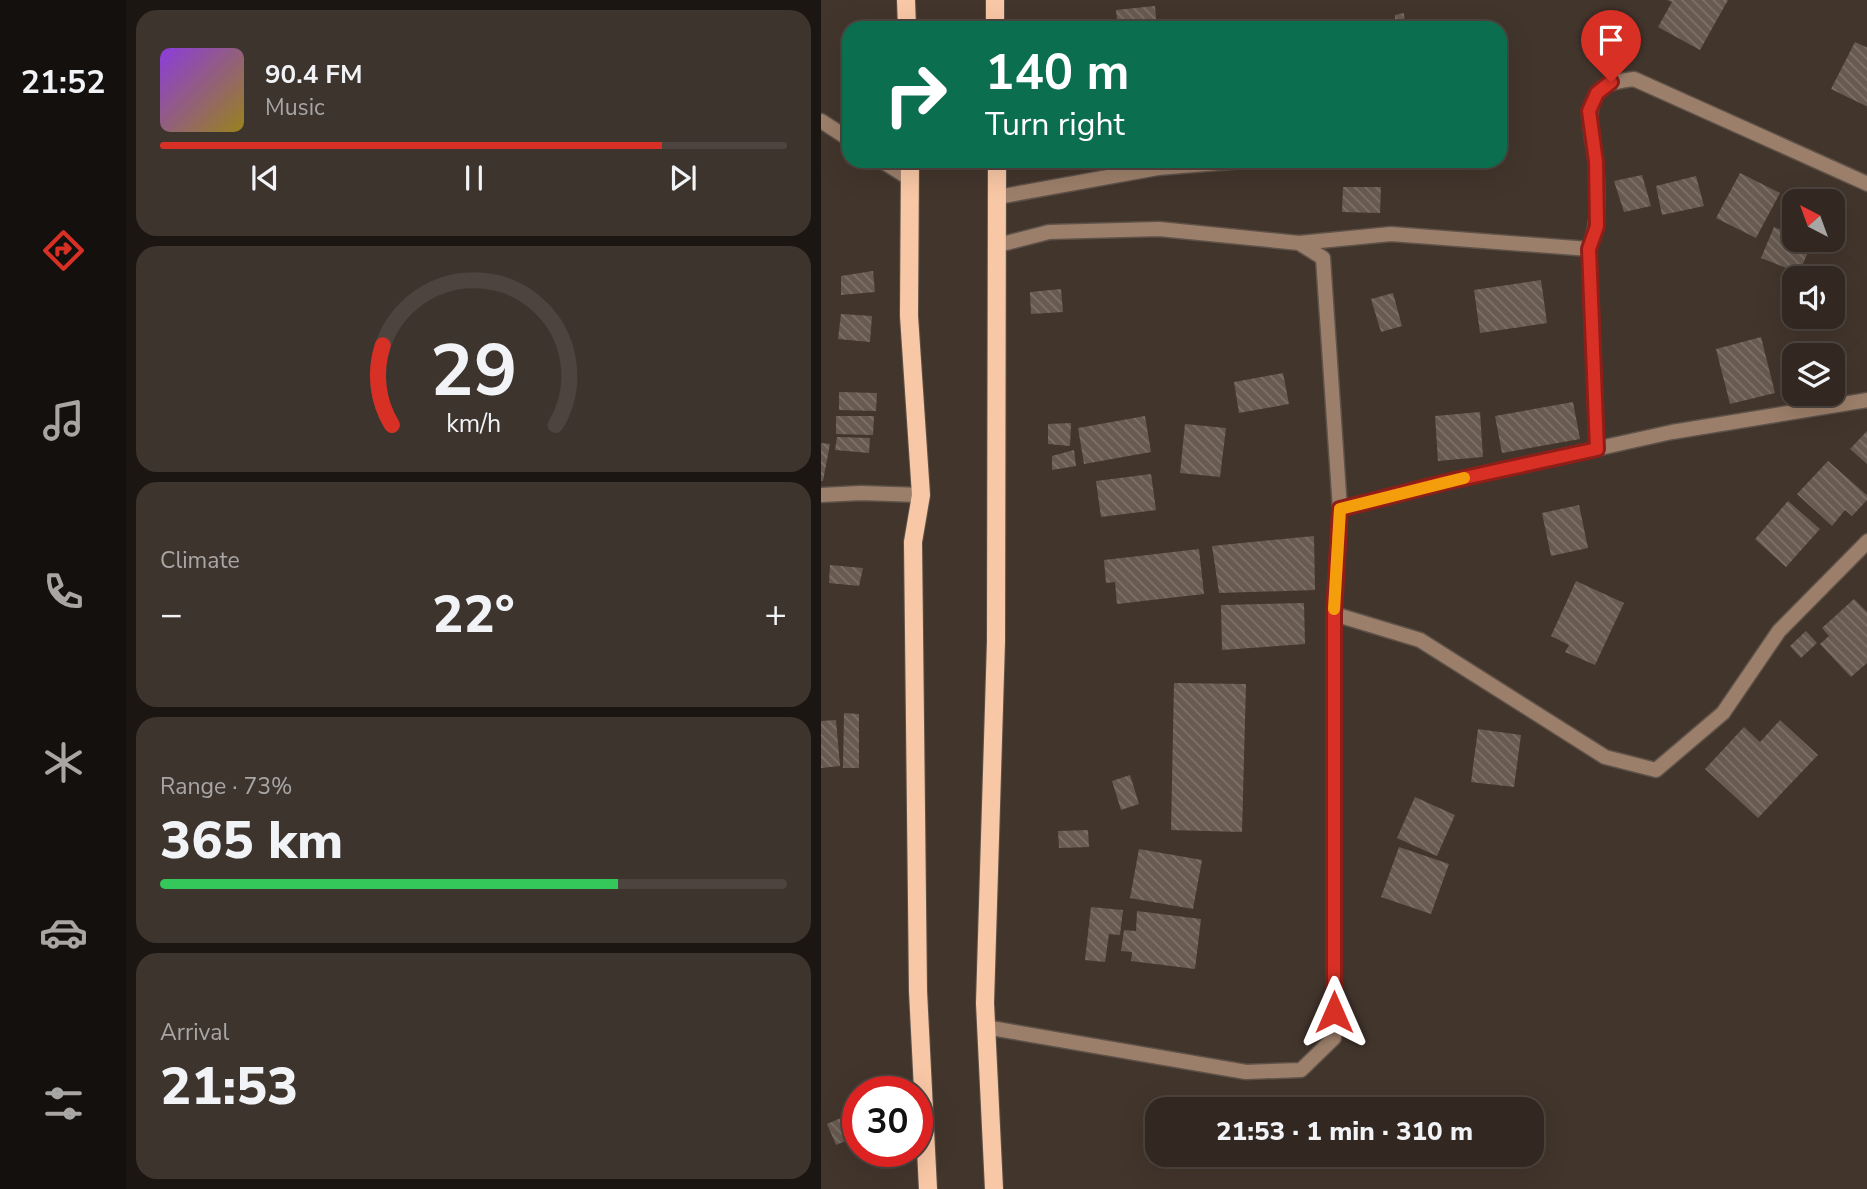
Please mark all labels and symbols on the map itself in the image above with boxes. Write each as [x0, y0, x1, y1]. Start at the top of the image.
pin [1581, 10, 1641, 82]
north arrow [1782, 189, 1845, 252]
position arrow [1297, 975, 1371, 1049]
speed limit sign: 30 [842, 1076, 933, 1167]

